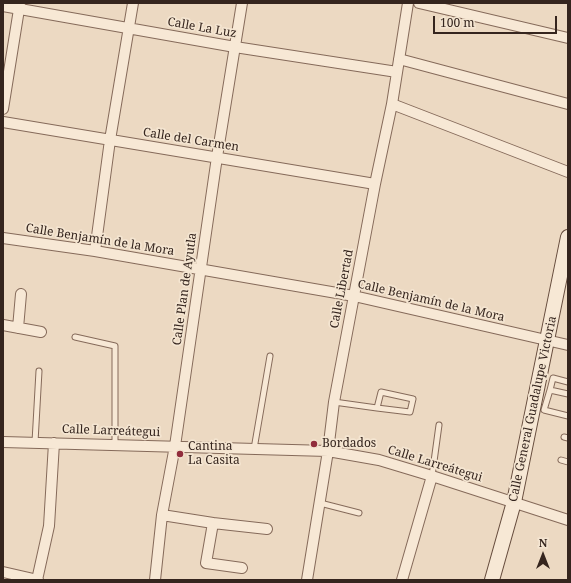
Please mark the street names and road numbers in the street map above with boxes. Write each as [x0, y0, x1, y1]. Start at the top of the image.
street label: Calle La Luz [166, 15, 238, 41]
street label: Calle del Carmen [142, 125, 240, 155]
street label: Calle Benjamín de la Mora [25, 221, 175, 259]
street label: Calle Plan de Ayutla [170, 232, 200, 346]
street label: Calle Libertad [327, 248, 357, 330]
street label: Calle Benjamín de la Mora [356, 277, 506, 325]
street label: Calle General Guadalupe Victoria [506, 315, 560, 503]
street label: Calle Larreátegui [62, 422, 160, 440]
street label: Calle Larreátegui [386, 443, 484, 485]

